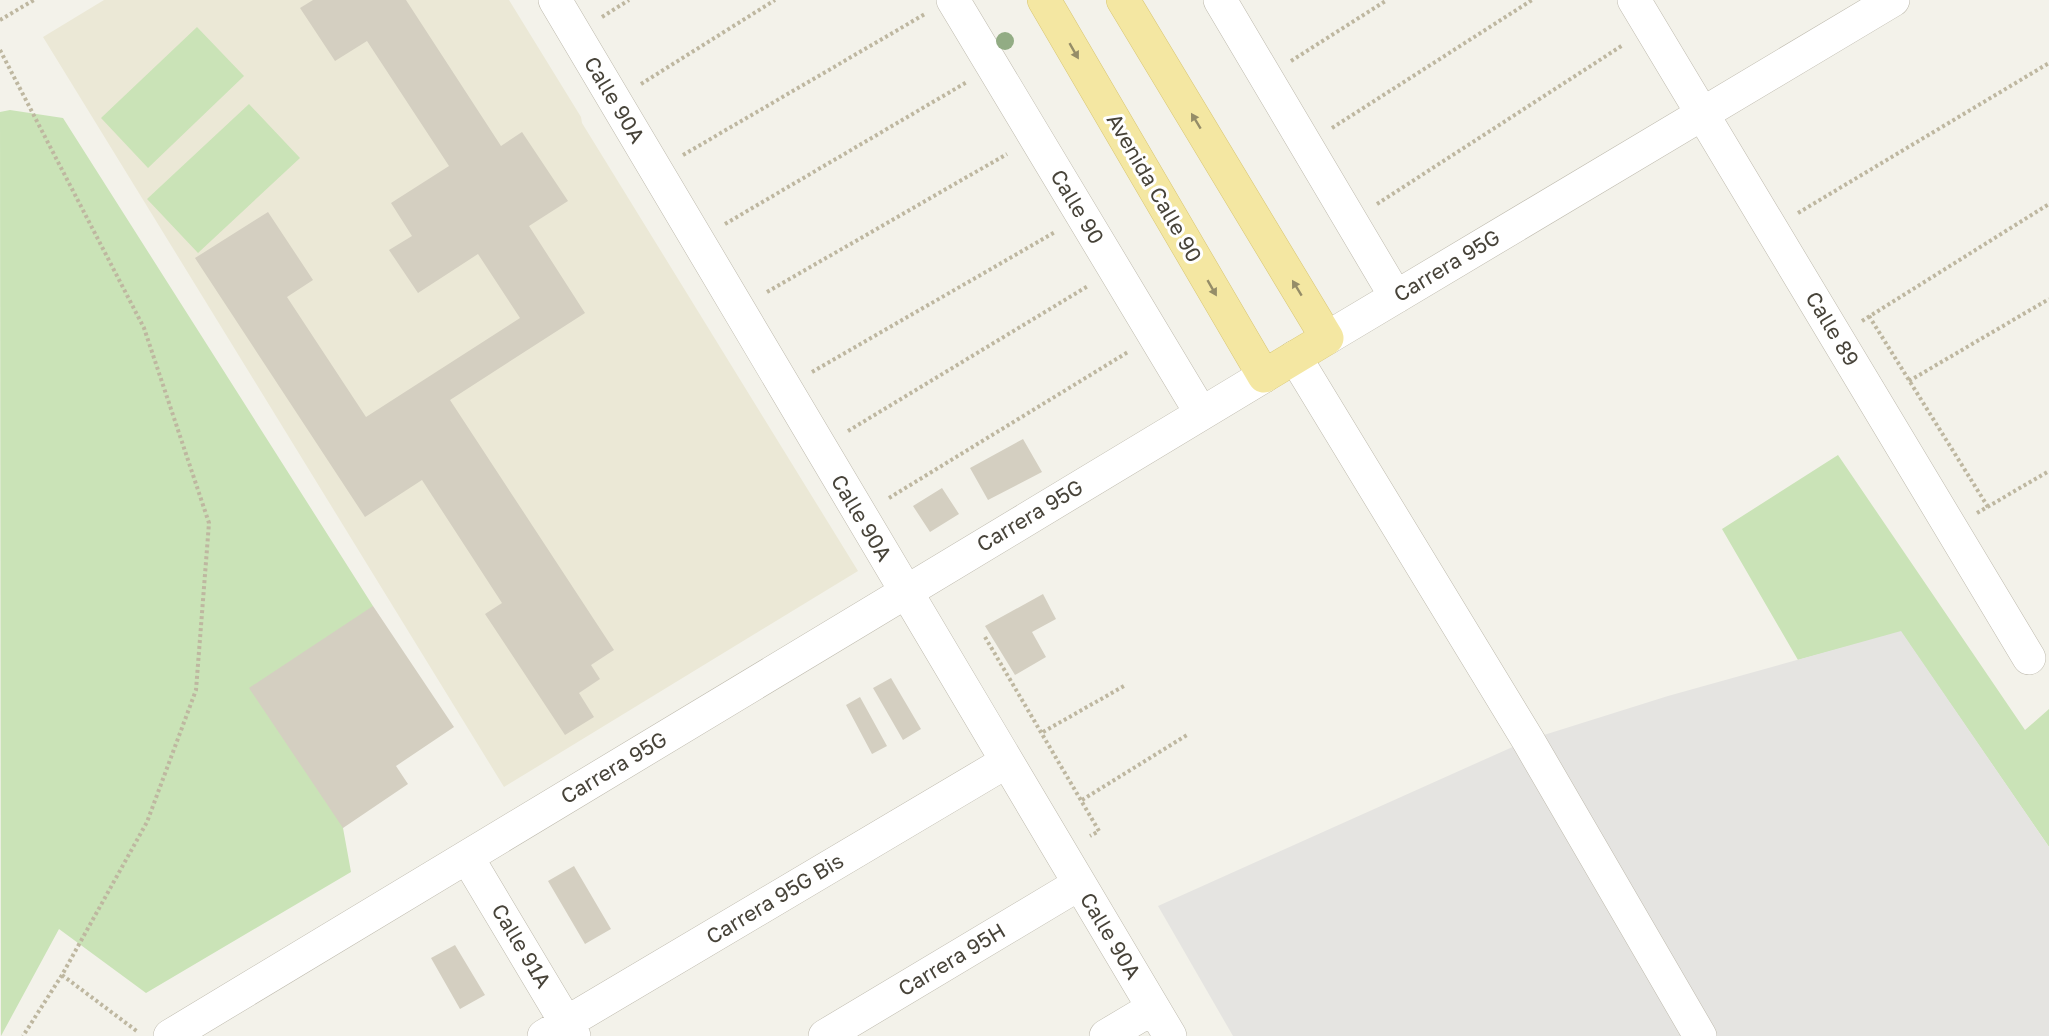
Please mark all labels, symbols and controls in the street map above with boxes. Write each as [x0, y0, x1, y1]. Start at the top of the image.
one-way arrow [1068, 42, 1078, 59]
street label: Calle 90A [579, 51, 651, 148]
street label: Avenida Calle 90 [1102, 108, 1208, 267]
one-way arrow [1191, 112, 1201, 129]
street label: Calle 90 [1045, 164, 1110, 249]
street label: Carrera 95G [1389, 223, 1504, 307]
one-way arrow [1207, 280, 1217, 297]
one-way arrow [1291, 280, 1302, 296]
street label: Calle 89 [1801, 287, 1865, 370]
street label: Calle 90A [826, 469, 898, 566]
street label: Carrera 95G [972, 473, 1087, 557]
street label: Carrera 95G [556, 725, 671, 809]
street label: Carrera 95G Bis [701, 847, 848, 949]
street label: Calle 90A [1075, 887, 1147, 984]
street label: Calle 91A [487, 899, 557, 992]
street label: Carrera 95H [893, 917, 1010, 1001]

